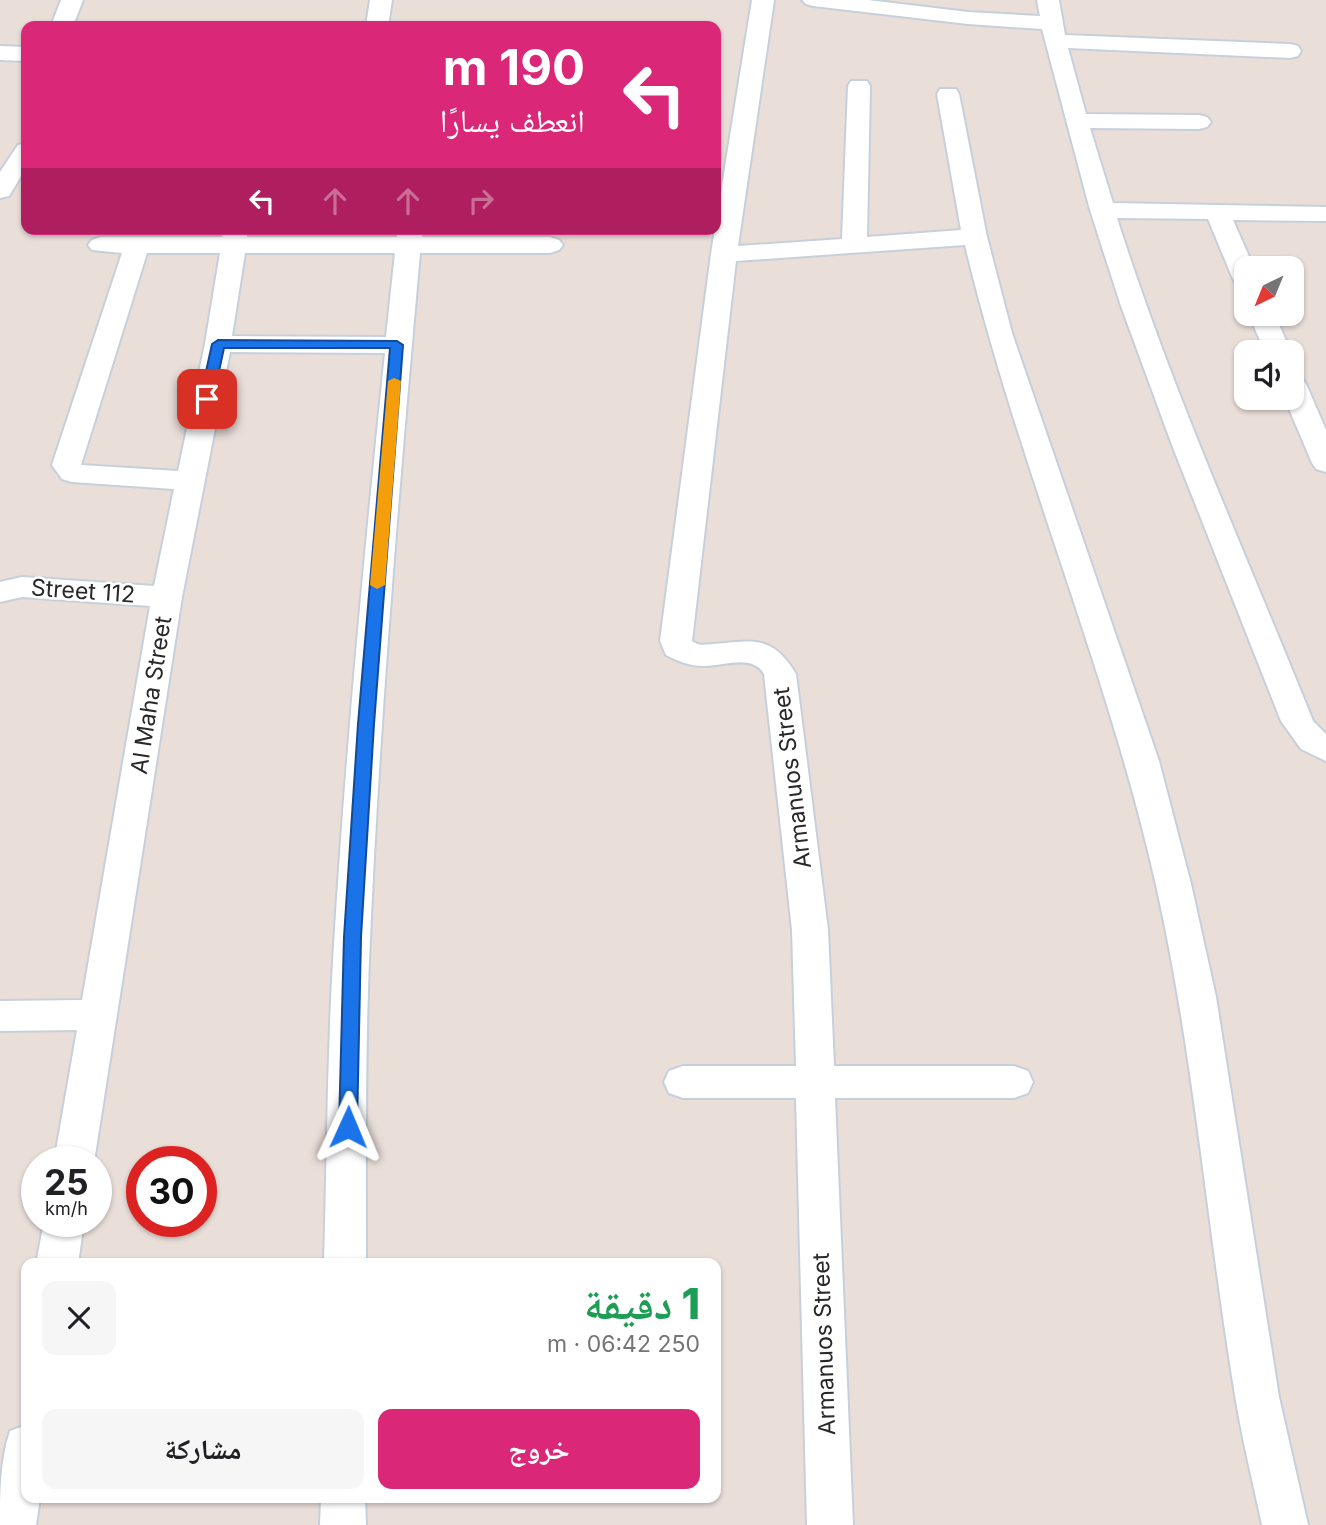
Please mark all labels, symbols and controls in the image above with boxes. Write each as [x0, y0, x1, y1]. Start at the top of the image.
text: 190 m [443, 38, 585, 97]
icon: left [609, 49, 700, 140]
text: انعطف يسارًا [440, 101, 585, 140]
icon: left [243, 182, 281, 220]
icon: ahead [316, 182, 354, 220]
icon: ahead [389, 182, 427, 220]
icon: right [462, 182, 500, 220]
north arrow [1234, 256, 1304, 326]
map controls [1234, 256, 1304, 410]
button: sound [1234, 340, 1304, 410]
pin [177, 369, 237, 429]
icon: arrive [188, 380, 226, 418]
street label: Street 112 [30, 573, 136, 609]
street label: Al Maha Street [125, 614, 177, 776]
street label: Armanuos Street [767, 685, 817, 870]
position arrow [311, 1090, 385, 1164]
speed limit sign: 30 [126, 1146, 217, 1237]
text: 25 [44, 1161, 89, 1203]
text: km/h [45, 1198, 88, 1219]
street label: Armanuos Street [807, 1252, 841, 1436]
text: 1 دقيقة [584, 1278, 700, 1329]
button: close [42, 1281, 116, 1355]
text: 250 m · 06:42 [547, 1330, 700, 1358]
button: مشاركة [42, 1409, 364, 1489]
button: خروج [378, 1409, 700, 1489]

